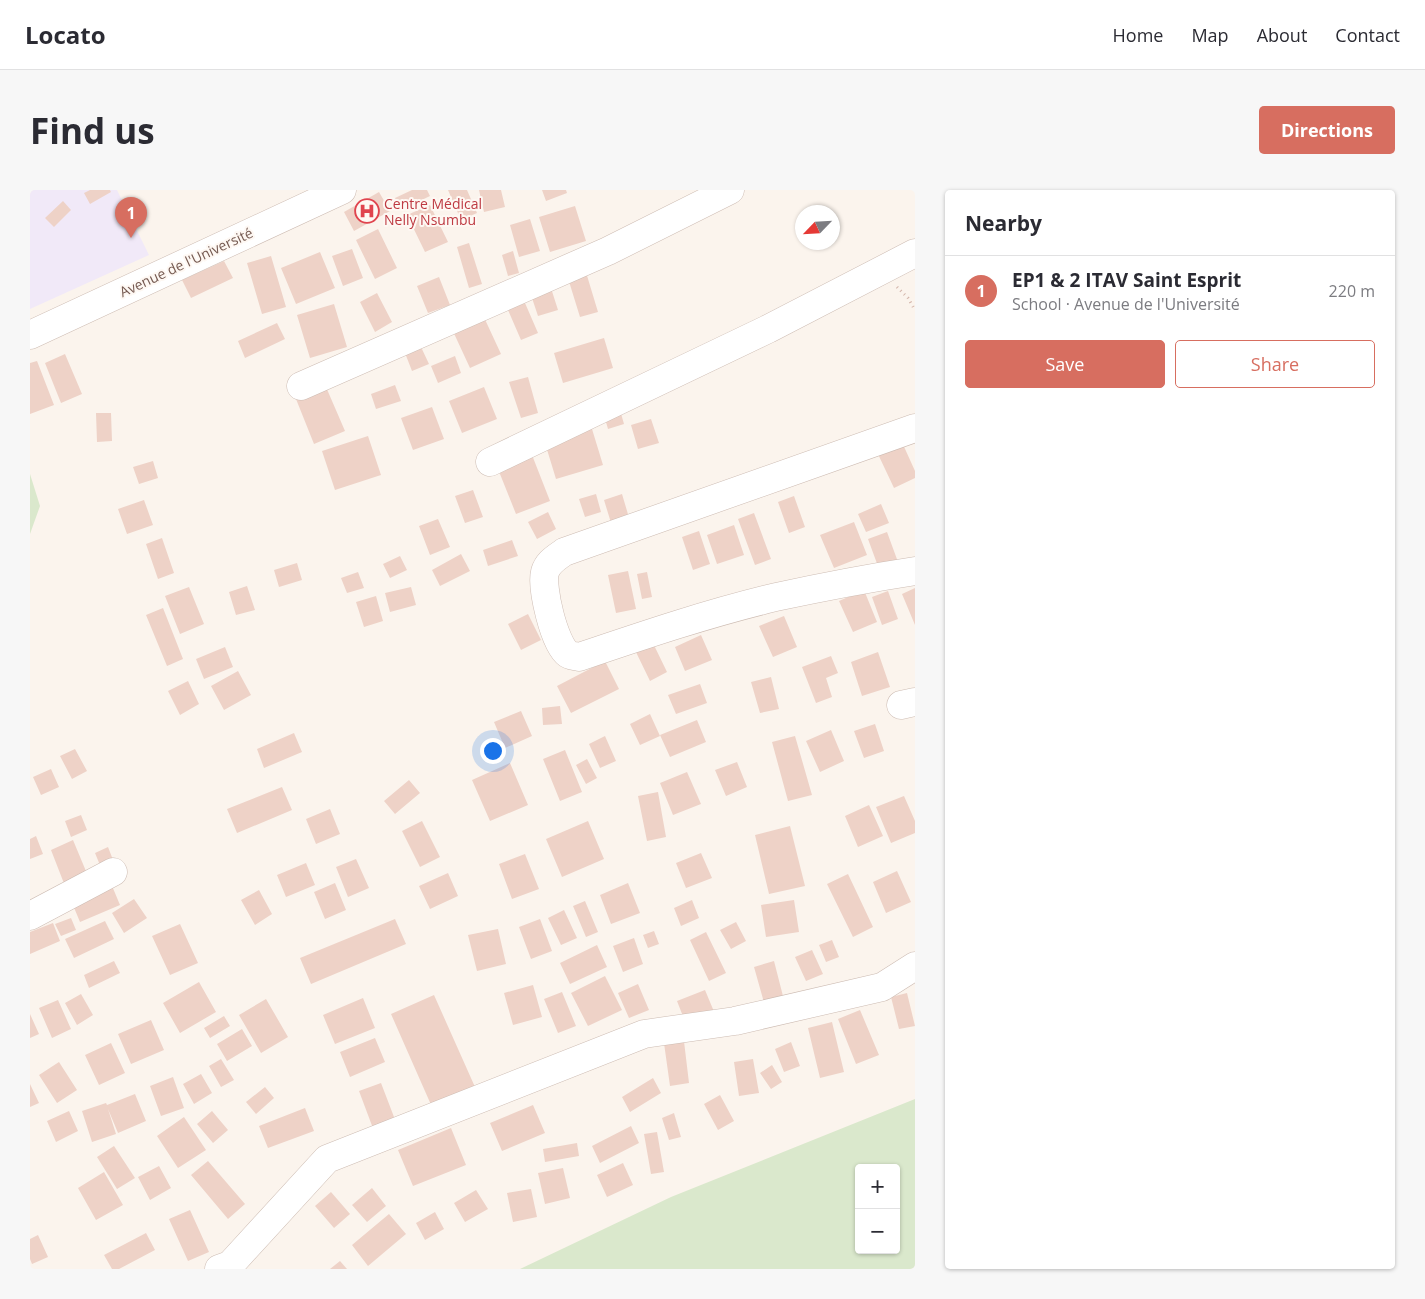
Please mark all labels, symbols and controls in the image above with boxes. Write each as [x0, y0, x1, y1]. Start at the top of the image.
text: Locato [25, 18, 106, 51]
text: Home [1113, 23, 1163, 47]
text: Map [1191, 23, 1229, 47]
text: About [1257, 23, 1307, 47]
text: Contact [1335, 23, 1400, 47]
button: Directions [1259, 106, 1395, 154]
text: Find us [30, 107, 155, 154]
place label: Centre Médical Nelly Nsumbu [384, 194, 482, 229]
pin: 1 [115, 197, 147, 238]
hospital icon: Centre Médical Nelly Nsumbu [354, 198, 380, 224]
north arrow [795, 205, 840, 250]
text: Nearby [965, 209, 1042, 237]
street label: Avenue de l'Université [116, 223, 256, 301]
text: EP1 & 2 ITAV Saint Esprit [1012, 267, 1241, 293]
text: 1 [976, 280, 986, 302]
text: 220 m [1329, 280, 1375, 302]
text: School · Avenue de l'Université [1012, 293, 1240, 315]
button: Save [965, 340, 1165, 388]
button: Share [1175, 340, 1375, 388]
your location [480, 738, 506, 764]
map controls [855, 1164, 900, 1254]
button: + [855, 1164, 900, 1209]
button: − [855, 1209, 900, 1254]

